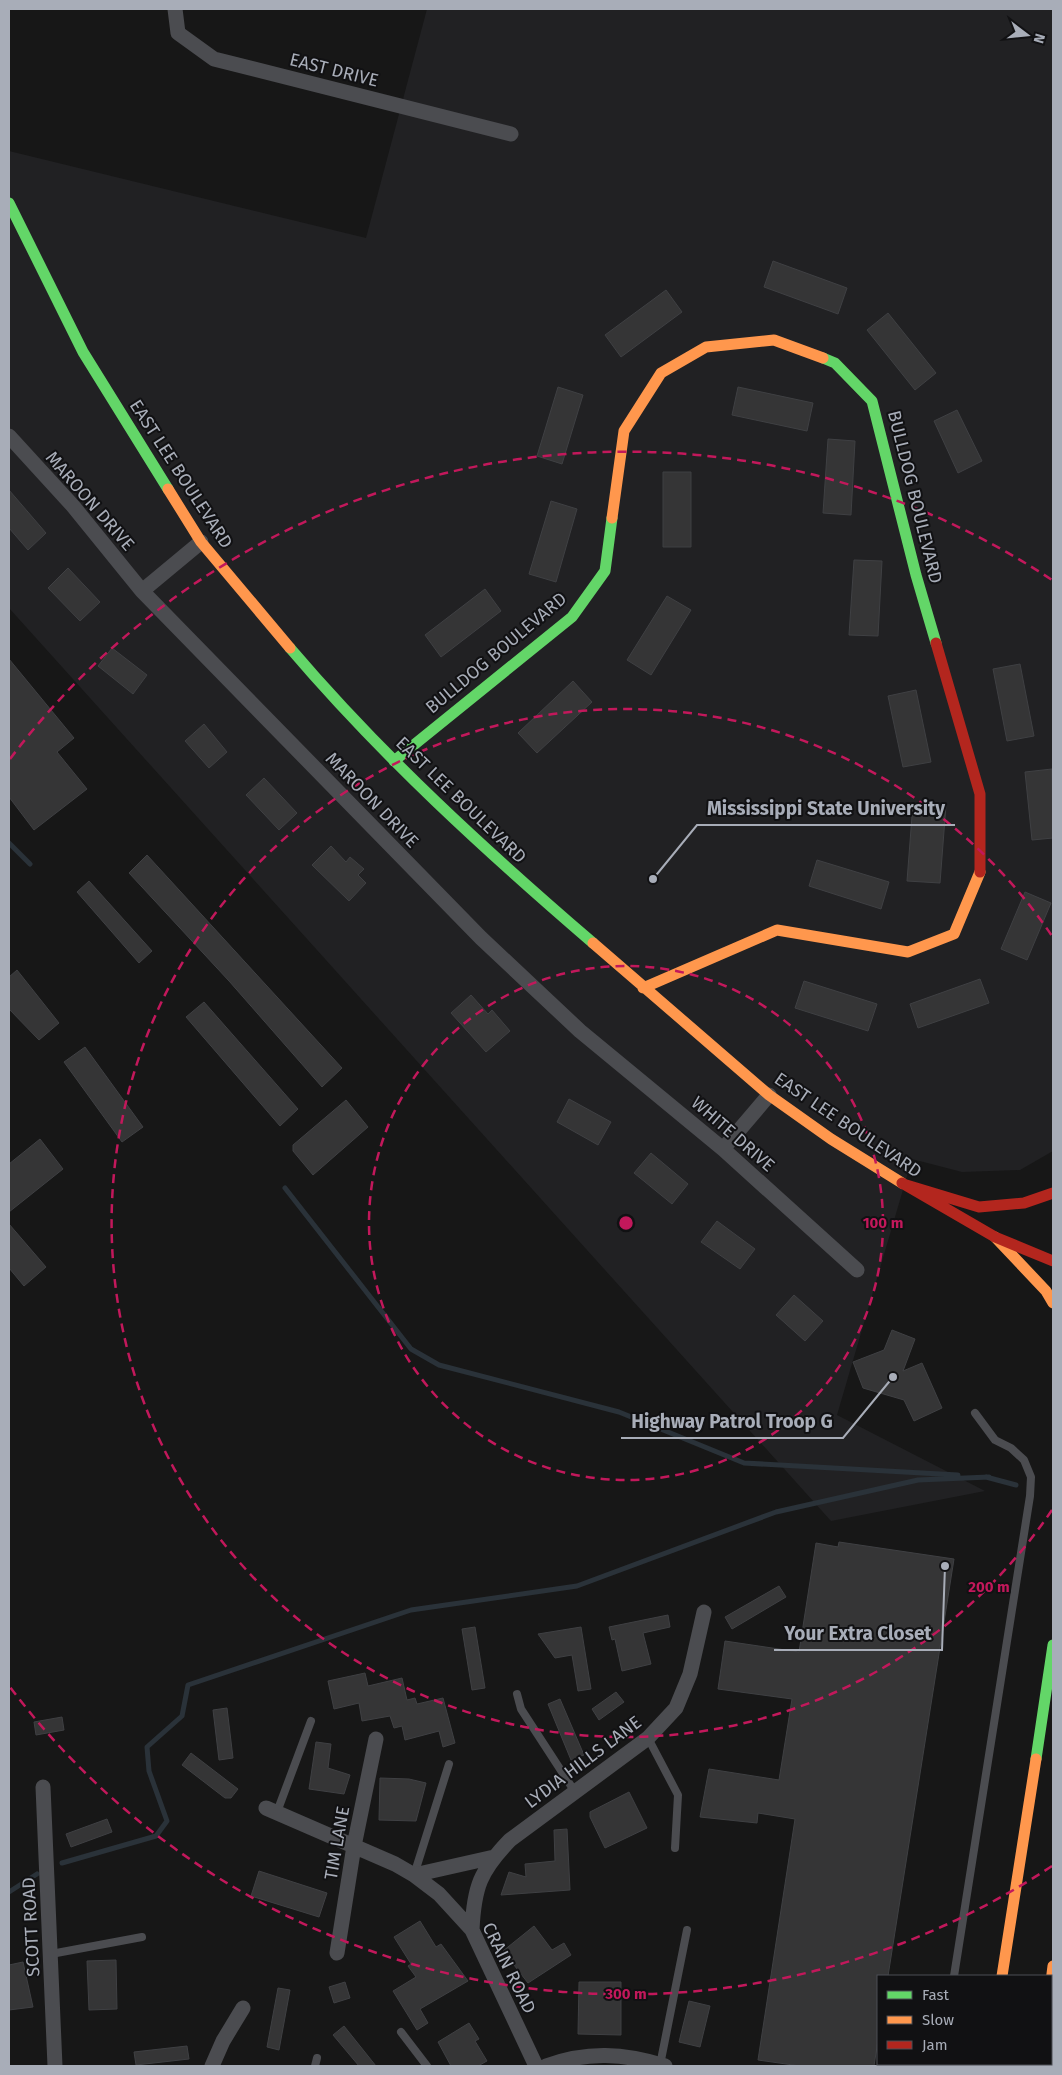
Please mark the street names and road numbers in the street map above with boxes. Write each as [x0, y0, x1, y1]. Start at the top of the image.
street label: EAST DRIVE [287, 48, 381, 92]
street label: EAST LEE BOULEVARD [125, 396, 237, 552]
street label: BULLDOG BOULEVARD [883, 408, 947, 586]
street label: MAROON DRIVE [41, 447, 139, 555]
street label: BULLDOG BOULEVARD [421, 588, 571, 718]
street label: EAST LEE BOULEVARD [391, 732, 531, 868]
street label: MAROON DRIVE [321, 748, 423, 852]
street label: EAST LEE BOULEVARD [770, 1068, 926, 1182]
street label: WHITE DRIVE [687, 1092, 779, 1176]
street label: LYDIA HILLS LANE [520, 1711, 646, 1813]
street label: TIM LANE [320, 1804, 354, 1882]
street label: SCOTT ROAD [17, 1877, 45, 1977]
street label: CRAIN ROAD [478, 1919, 540, 2017]

